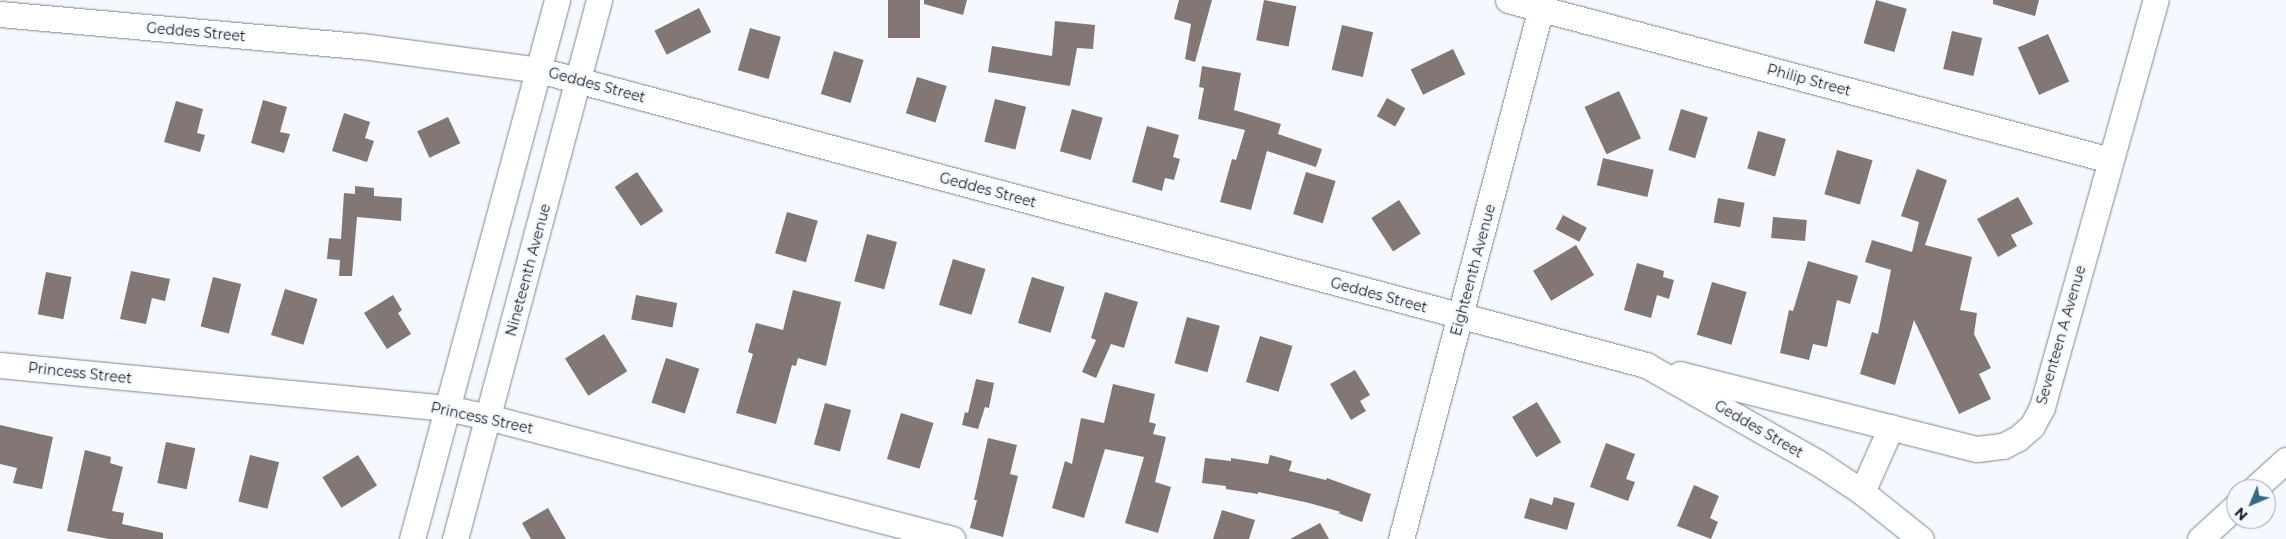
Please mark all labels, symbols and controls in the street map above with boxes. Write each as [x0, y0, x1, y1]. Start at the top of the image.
street label: Geddes Street [146, 19, 246, 45]
street label: Philip Street [1765, 61, 1853, 99]
street label: Geddes Street [547, 64, 647, 106]
street label: Geddes Street [938, 169, 1038, 211]
street label: Nineteenth Avenue [502, 202, 554, 338]
street label: Eighteenth Avenue [1447, 202, 1499, 338]
street label: Seventeen A Avenue [2033, 263, 2089, 407]
street label: Geddes Street [1329, 274, 1429, 316]
street label: Princess Street [27, 359, 133, 387]
street label: Geddes Street [1712, 397, 1806, 461]
street label: Princess Street [429, 399, 535, 437]
north arrow [2226, 479, 2276, 529]
text: N [2231, 504, 2251, 524]

